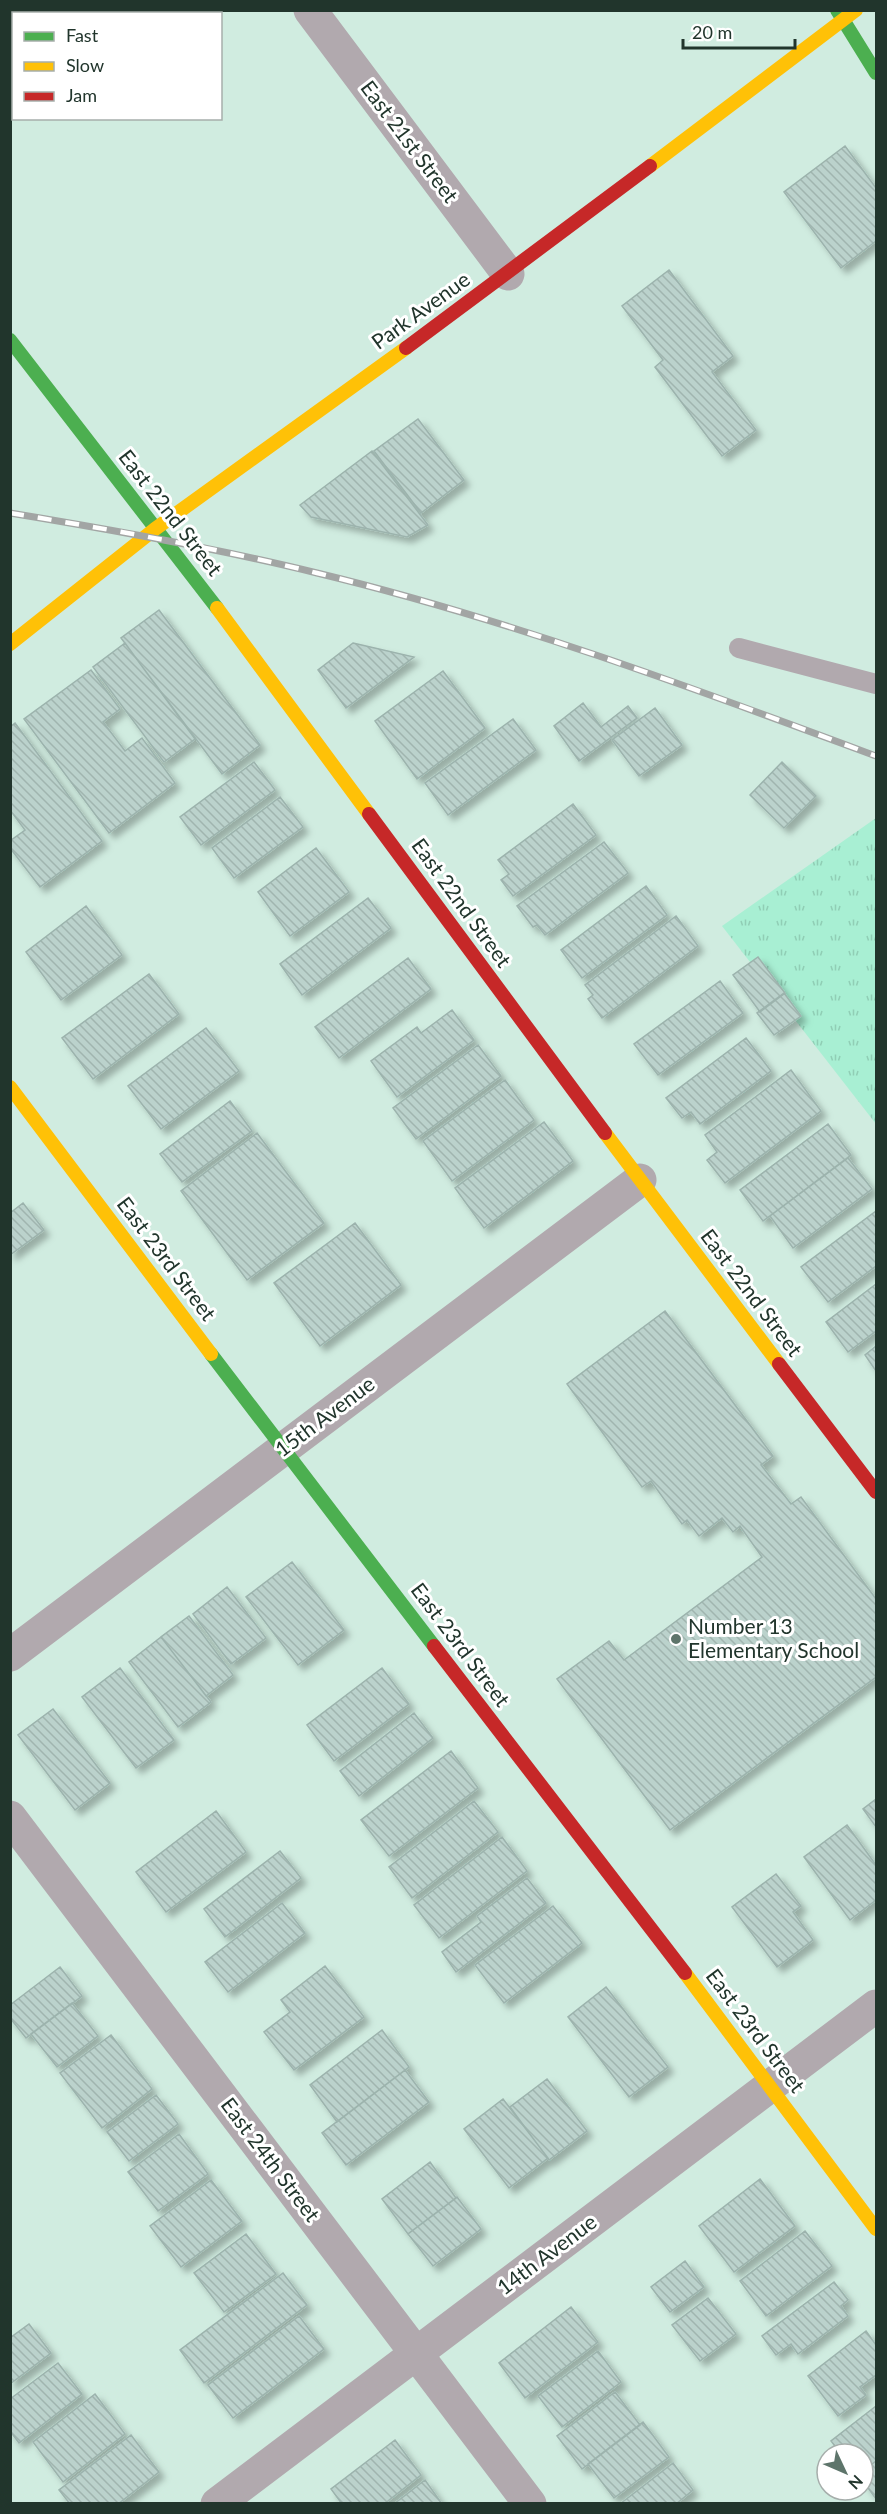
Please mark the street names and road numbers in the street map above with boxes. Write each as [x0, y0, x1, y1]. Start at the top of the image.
street label: East 21st Street [356, 75, 464, 207]
street label: Park Avenue [366, 266, 474, 354]
street label: East 22nd Street [114, 444, 228, 580]
street label: East 22nd Street [407, 833, 518, 972]
street label: East 23rd Street [113, 1191, 222, 1325]
street label: East 22nd Street [696, 1223, 808, 1361]
street label: 15th Avenue [270, 1370, 379, 1461]
street label: East 23rd Street [407, 1577, 516, 1711]
street label: East 23rd Street [702, 1963, 811, 2097]
street label: East 24th Street [216, 2092, 326, 2226]
street label: 14th Avenue [492, 2208, 601, 2299]

